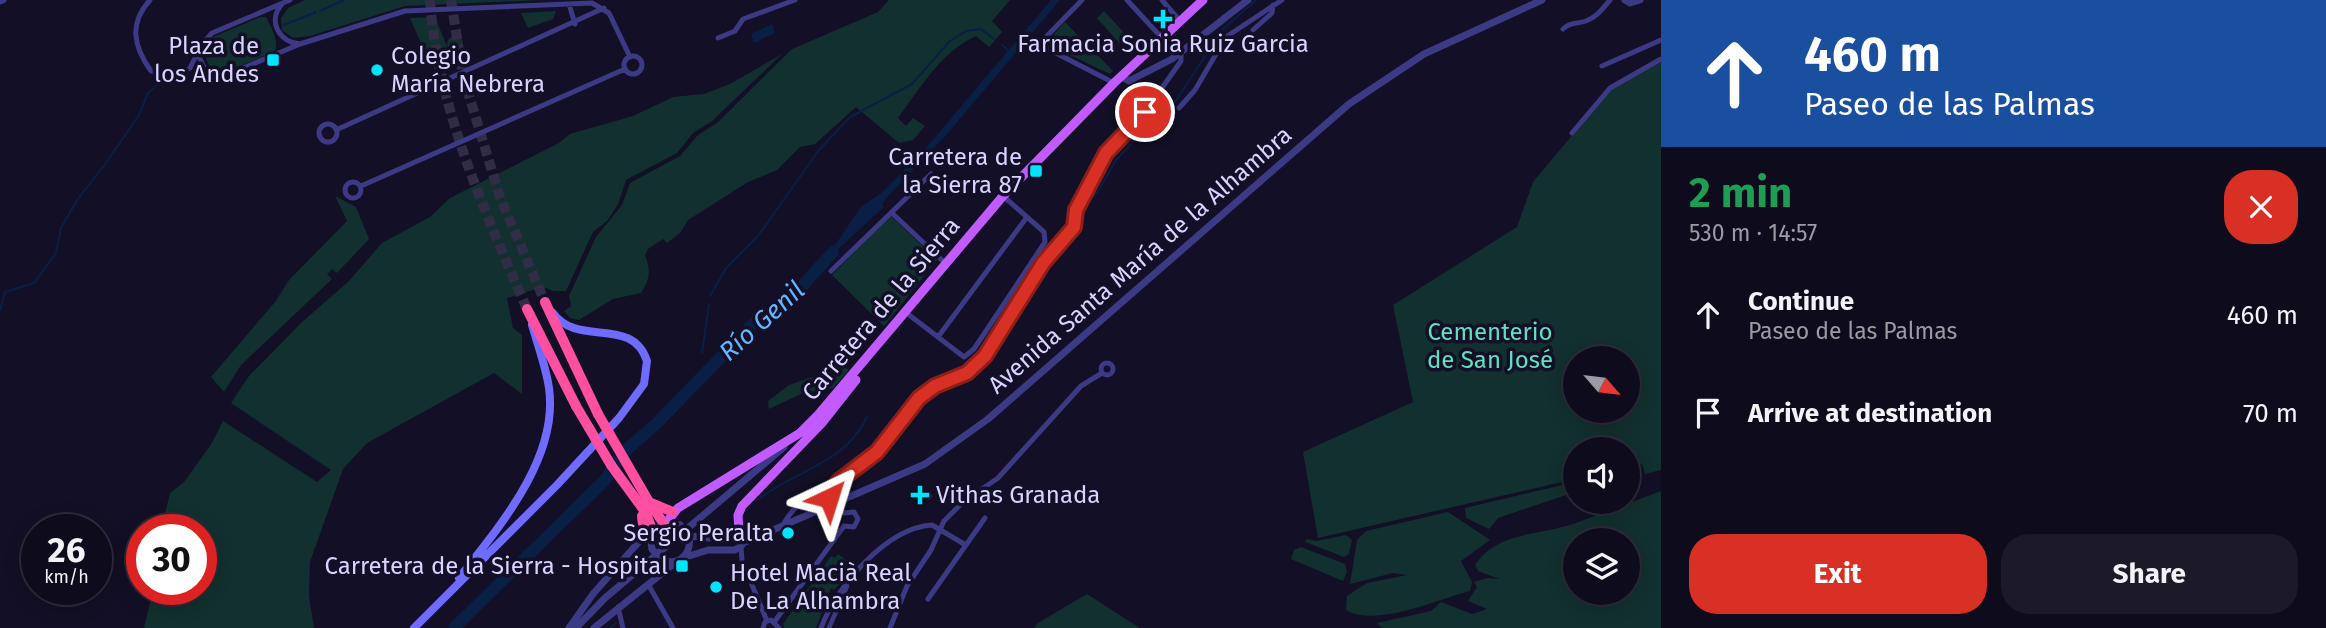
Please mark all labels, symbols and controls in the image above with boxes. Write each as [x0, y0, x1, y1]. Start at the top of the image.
marker: Farmacia Sonia Ruiz Garcia [1155, 11, 1171, 27]
text: 460 m [1804, 25, 1941, 84]
icon: ahead [1689, 28, 1780, 119]
place label: Farmacia Sonia Ruiz Garcia [1017, 30, 1309, 58]
place label: Plaza de los Andes [154, 32, 259, 88]
place label: Colegio María Nebrera [391, 42, 545, 98]
marker: Plaza de los Andes [265, 52, 281, 68]
marker: Colegio María Nebrera [369, 62, 385, 78]
pin [1115, 82, 1175, 142]
text: Paseo de las Palmas [1804, 85, 2095, 123]
icon: arrive [1126, 93, 1164, 131]
street label: Avenida Santa María de la Alhambra [983, 121, 1297, 399]
place label: Carretera de la Sierra 87 [888, 143, 1022, 199]
marker: Carretera de la Sierra 87 [1028, 163, 1044, 179]
text: 2 min [1689, 168, 1792, 218]
button: close [2224, 170, 2298, 244]
street label: Carretera de la Sierra [796, 212, 966, 406]
text: 530 m · 14:57 [1689, 219, 1817, 247]
water label: Río Genil [713, 275, 811, 367]
text: Continue [1748, 286, 1854, 317]
icon: ahead [1689, 296, 1727, 334]
text: 460 m [2227, 300, 2298, 331]
text: Paseo de las Palmas [1748, 317, 1957, 345]
park label: Cementerio de San José [1427, 318, 1553, 374]
north arrow [1563, 346, 1640, 424]
map controls [1563, 346, 1640, 605]
icon: arrive [1689, 394, 1727, 432]
text: Arrive at destination [1748, 398, 1992, 429]
text: 70 m [2243, 398, 2298, 429]
button: sound [1563, 437, 1640, 514]
position arrow [792, 461, 866, 535]
place label: Vithas Granada [936, 481, 1100, 509]
marker: Vithas Granada [910, 485, 930, 505]
speed limit sign: 30 [126, 514, 217, 605]
place label: Sergio Peralta [623, 519, 774, 547]
marker: Sergio Peralta [780, 525, 796, 541]
button: layers [1563, 528, 1640, 605]
text: 26 [48, 529, 85, 571]
button: Exit [1689, 534, 1987, 614]
button: Share [2001, 534, 2298, 614]
place label: Carretera de la Sierra - Hospital [325, 552, 668, 580]
marker: Carretera de la Sierra - Hospital [674, 558, 690, 574]
place label: Hotel Macià Real De La Alhambra [730, 559, 911, 615]
text: km/h [44, 566, 89, 588]
marker: Hotel Macià Real De La Alhambra [708, 579, 724, 595]

